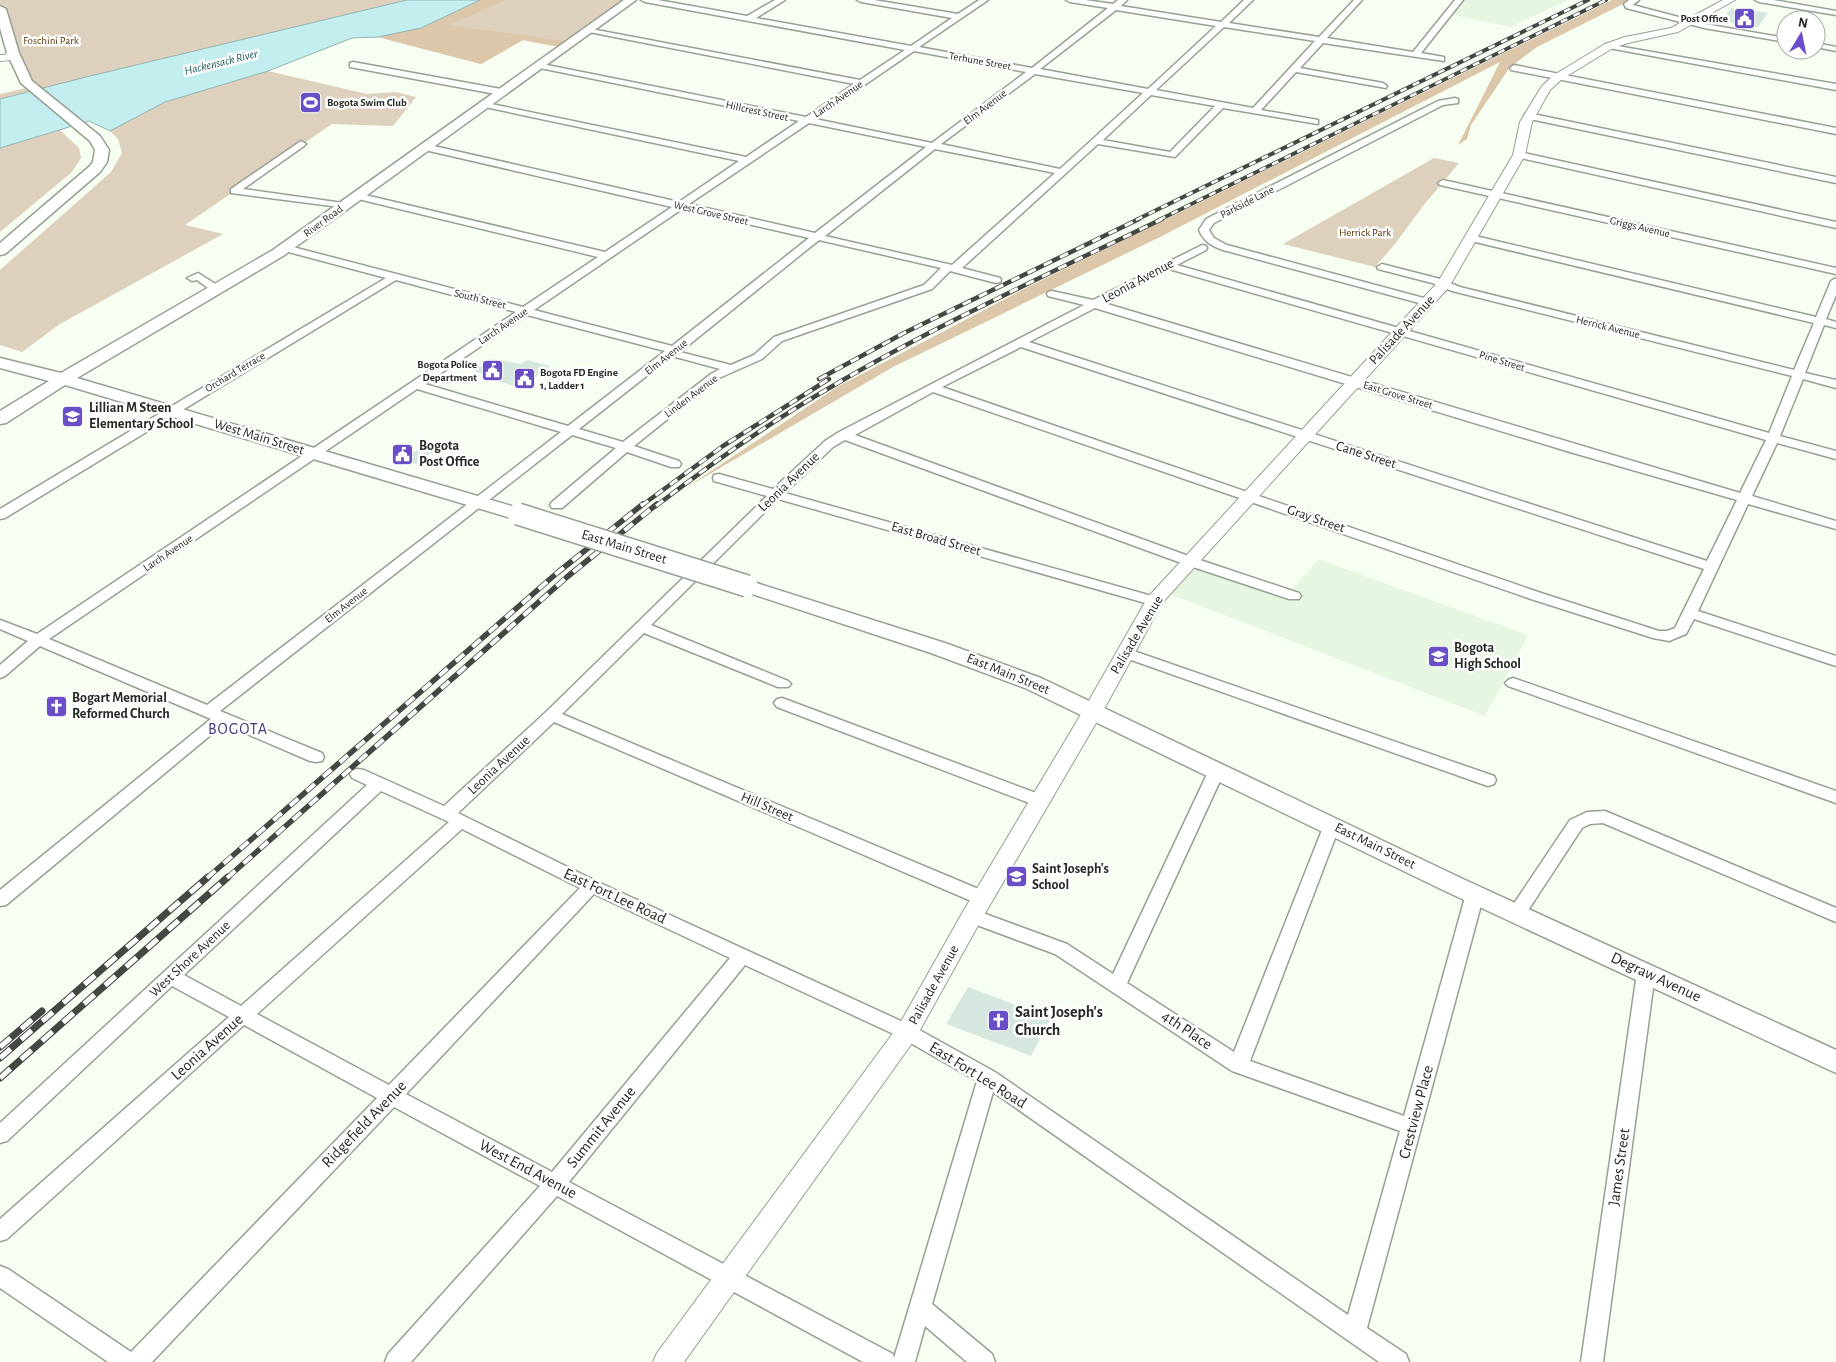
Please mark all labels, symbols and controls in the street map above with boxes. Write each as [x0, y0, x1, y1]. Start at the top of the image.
public building icon: Post Office [1732, 6, 1756, 30]
north arrow [1776, 10, 1826, 60]
place label: Post Office [1681, 13, 1728, 24]
text: N [1797, 15, 1809, 31]
park label: Foschini Park [23, 35, 79, 46]
water label: Hackensack River [183, 47, 260, 77]
street label: Terhune Street [948, 50, 1012, 72]
street label: Larch Avenue [811, 79, 865, 119]
street label: Elm Avenue [961, 87, 1009, 127]
sports icon: Bogota Swim Club [299, 90, 323, 114]
place label: Bogota Swim Club [327, 97, 407, 108]
street label: Hillcrest Street [725, 99, 790, 123]
street label: Parkside Lane [1218, 184, 1276, 220]
street label: West Grove Street [673, 199, 750, 227]
street label: River Road [301, 203, 345, 239]
street label: Griggs Avenue [1609, 215, 1671, 239]
park label: Herrick Park [1339, 227, 1391, 238]
street label: Leonia Avenue [1100, 256, 1176, 306]
street label: South Street [453, 287, 507, 311]
street label: Palisade Avenue [1367, 293, 1437, 367]
street label: Larch Avenue [476, 306, 530, 346]
street label: Herrick Avenue [1575, 314, 1641, 340]
street label: Elm Avenue [643, 337, 689, 377]
street label: Pine Street [1478, 349, 1526, 373]
street label: Orchard Terrace [203, 350, 267, 394]
public building icon: Bogota Police Department [481, 358, 505, 382]
place label: Bogota Police Department [417, 359, 477, 383]
public building icon: Bogota FD Engine 1, Ladder 1 [512, 366, 536, 390]
place label: Bogota FD Engine 1, Ladder 1 [540, 367, 618, 391]
street label: Linden Avenue [662, 373, 720, 419]
street label: East Grove Street [1362, 379, 1435, 411]
place label: Lillian M Steen Elementary School [89, 401, 194, 431]
school or university icon: Lillian M Steen Elementary School [61, 404, 85, 428]
street label: West Main Street [212, 417, 306, 458]
place label: Bogota Post Office [419, 439, 480, 469]
street label: Cane Street [1334, 439, 1398, 471]
public building icon: Bogota Post Office [391, 442, 415, 466]
street label: Leonia Avenue [756, 450, 822, 514]
street label: Gray Street [1285, 503, 1347, 536]
street label: East Broad Street [890, 520, 983, 559]
street label: East Main Street [580, 527, 669, 567]
street label: Larch Avenue [141, 533, 195, 573]
street label: Elm Avenue [323, 585, 369, 625]
street label: Palisade Avenue [1108, 593, 1166, 677]
place label: Bogota High School [1454, 641, 1521, 671]
school or university icon: Bogota High School [1426, 644, 1450, 668]
street label: East Main Street [965, 651, 1052, 697]
place label: Bogart Memorial Reformed Church [72, 691, 170, 721]
church icon: Bogart Memorial Reformed Church [44, 694, 68, 718]
district label: BOGOTA [208, 721, 268, 737]
street label: Leonia Avenue [465, 733, 533, 797]
street label: Hill Street [739, 790, 796, 824]
street label: East Main Street [1332, 820, 1418, 872]
place label: Saint Joseph's School [1032, 862, 1109, 892]
street label: East Fort Lee Road [561, 865, 669, 927]
school or university icon: Saint Joseph's School [1004, 865, 1028, 889]
street label: West Shore Avenue [147, 918, 233, 1000]
street label: Palisade Avenue [906, 943, 962, 1027]
street label: Degraw Avenue [1608, 949, 1704, 1005]
place label: Saint Joseph's Church [1015, 1004, 1103, 1038]
street label: 4th Place [1159, 1007, 1215, 1053]
church icon: Saint Joseph's Church [987, 1009, 1011, 1033]
street label: Leonia Avenue [168, 1011, 246, 1083]
street label: East Fort Lee Road [927, 1039, 1029, 1111]
street label: Crestview Place [1396, 1063, 1436, 1161]
street label: Ridgefield Avenue [319, 1077, 409, 1171]
street label: Summit Avenue [564, 1083, 638, 1171]
street label: James Street [1606, 1127, 1632, 1207]
street label: West End Avenue [477, 1137, 579, 1201]

